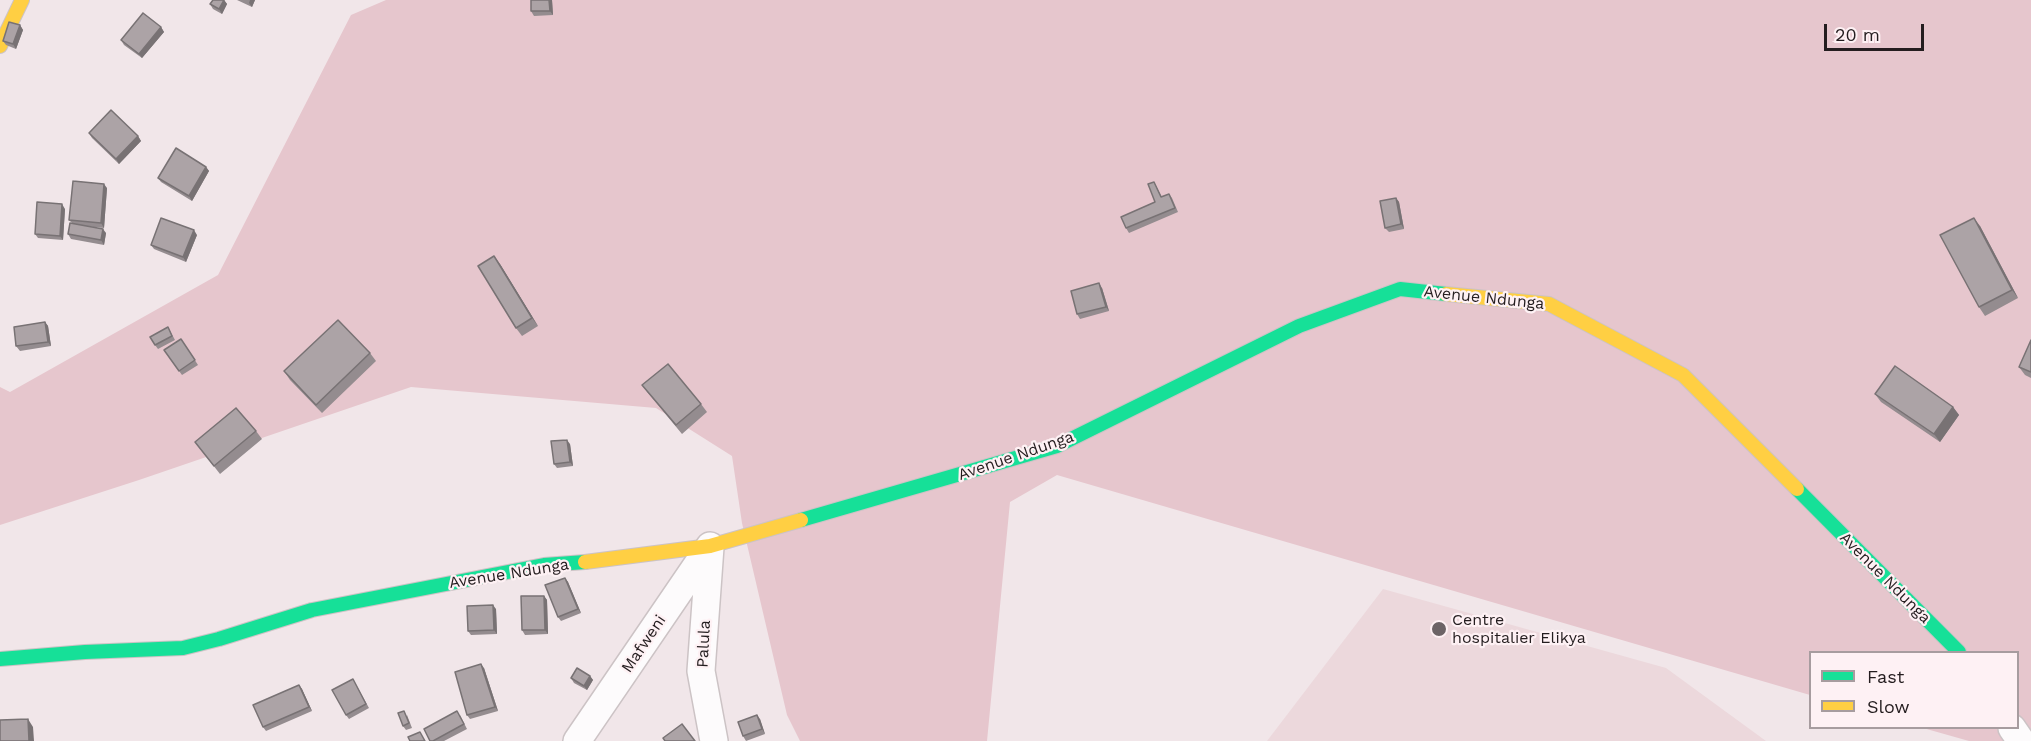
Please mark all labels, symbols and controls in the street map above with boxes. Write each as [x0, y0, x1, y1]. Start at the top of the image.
scale bar [1827, 12, 1928, 50]
text: 20 m [1835, 24, 1880, 45]
street label: Avenue Ndunga [1423, 282, 1545, 314]
street label: Avenue Ndunga [956, 427, 1076, 485]
street label: Avenue Ndunga [1835, 528, 1935, 628]
street label: Avenue Ndunga [448, 555, 570, 593]
place label: Centre hospitalier Elikya [1452, 610, 1586, 648]
street label: Mafweni [618, 612, 670, 676]
street label: Palula [693, 620, 715, 668]
marker: Centre hospitalier Elikya [1430, 620, 1448, 638]
legend [1809, 651, 2019, 729]
text: Fast [1867, 666, 1904, 687]
text: Slow [1867, 696, 1910, 717]

